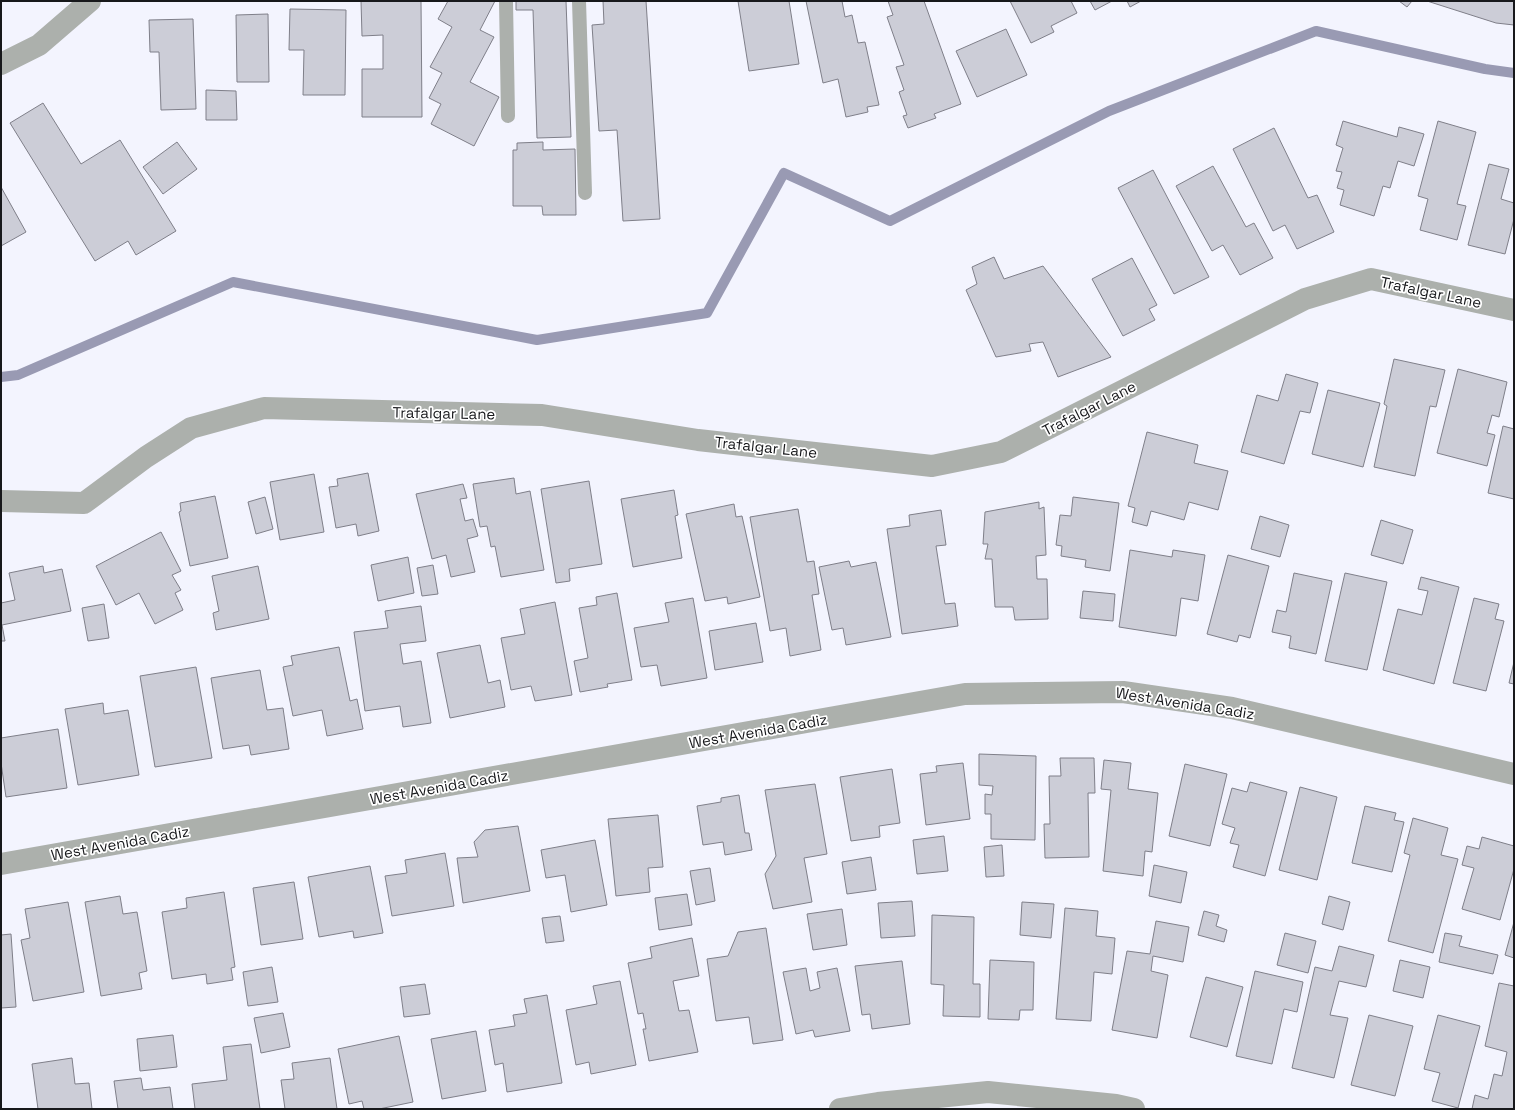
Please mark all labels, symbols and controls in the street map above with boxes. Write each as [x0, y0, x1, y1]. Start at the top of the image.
street label: Trafalgar Lane [1379, 272, 1483, 312]
street label: Trafalgar Lane [1039, 376, 1139, 440]
street label: Trafalgar Lane [392, 403, 496, 423]
street label: Trafalgar Lane [714, 432, 818, 462]
street label: West Avenida Cadiz [1114, 683, 1256, 723]
street label: West Avenida Cadiz [687, 709, 829, 753]
street label: West Avenida Cadiz [368, 765, 510, 809]
street label: West Avenida Cadiz [49, 821, 191, 865]

